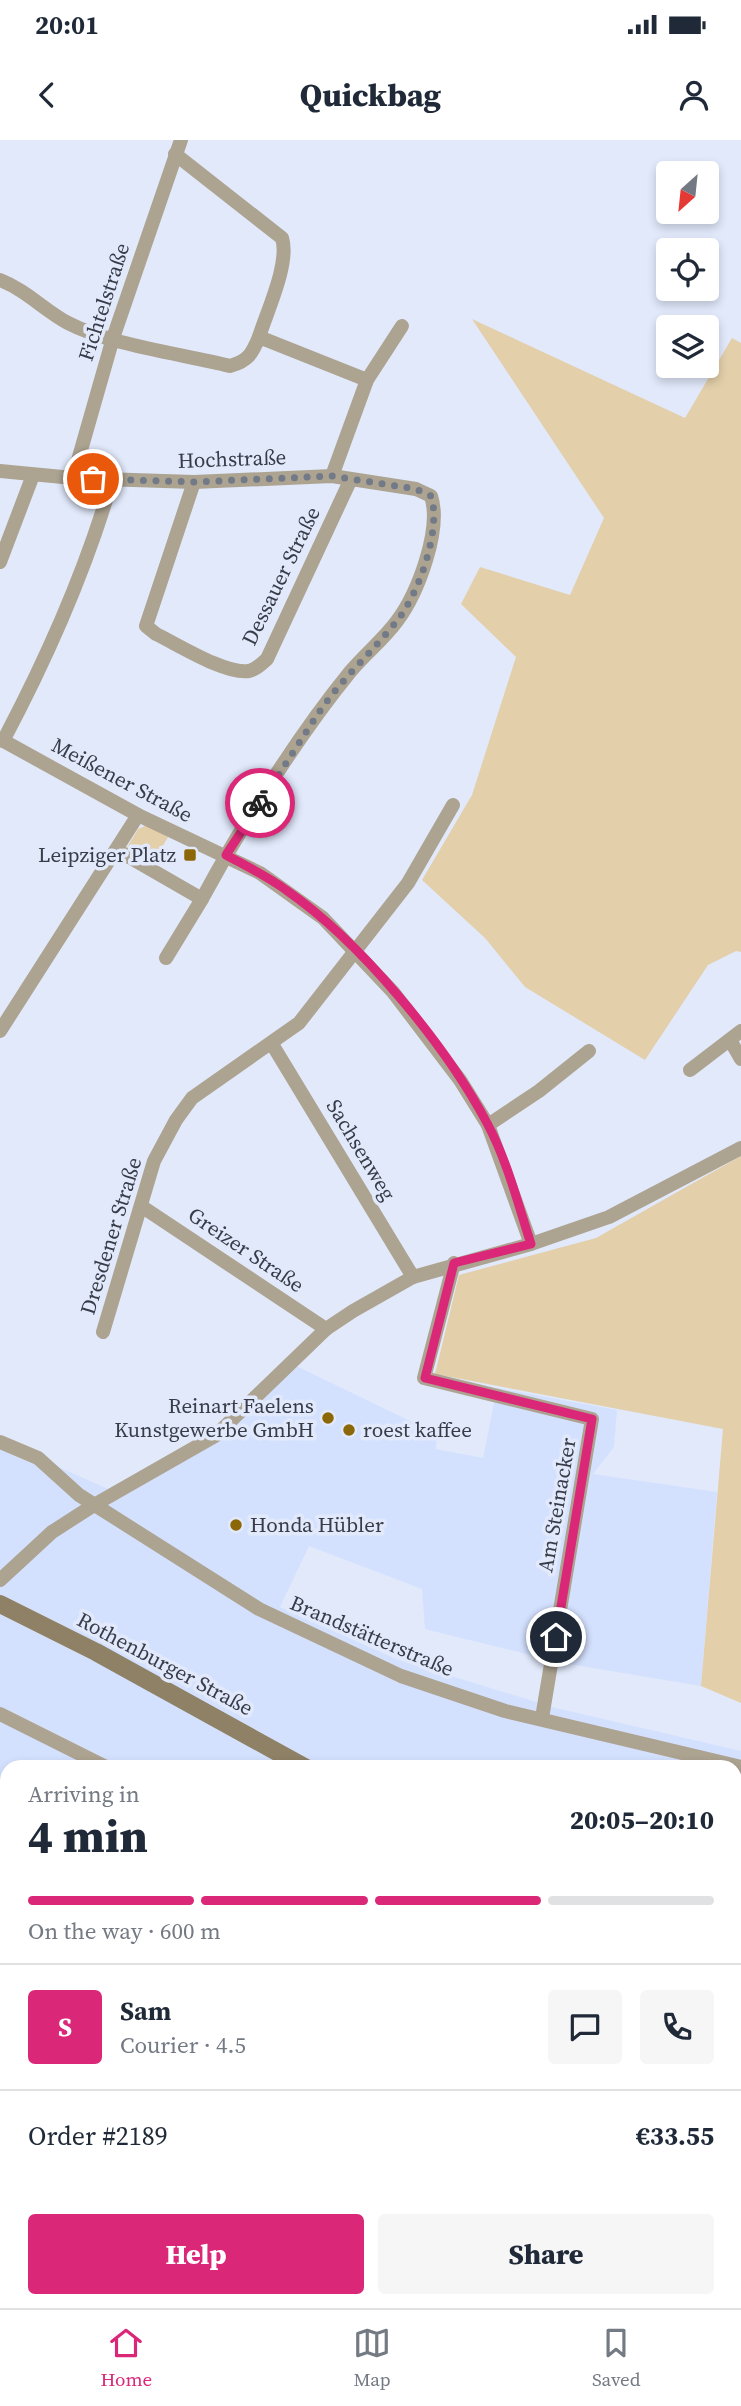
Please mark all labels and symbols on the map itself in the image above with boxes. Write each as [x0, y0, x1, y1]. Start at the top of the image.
north arrow [656, 161, 719, 224]
street label: Fichtelstraße [71, 239, 136, 365]
street label: Hochstraße [177, 442, 287, 475]
pin [63, 449, 123, 509]
street label: Dessauer Straße [234, 502, 327, 650]
street label: Meißener Straße [47, 730, 198, 829]
courier [225, 768, 295, 838]
place label: Leipziger Platz [38, 840, 176, 869]
marker: Leipziger Platz [182, 847, 198, 863]
street label: Sachsenweg [320, 1094, 403, 1206]
street label: Dresdener Straße [73, 1154, 148, 1318]
street label: Greizer Straße [183, 1200, 310, 1299]
place label: Reinart Faelens Kunstgewerbe GmbH [114, 1391, 314, 1444]
marker: Reinart Faelens Kunstgewerbe GmbH [320, 1410, 336, 1426]
place label: roest kaffee [363, 1415, 472, 1444]
marker: roest kaffee [341, 1422, 357, 1438]
street label: Am Steinacker [530, 1435, 583, 1574]
place label: Honda Hübler [250, 1510, 384, 1539]
marker: Honda Hübler [228, 1517, 244, 1533]
street label: Brandstätterstraße [286, 1588, 459, 1683]
street label: Rothenburger Straße [72, 1605, 258, 1722]
pin [526, 1607, 586, 1667]

